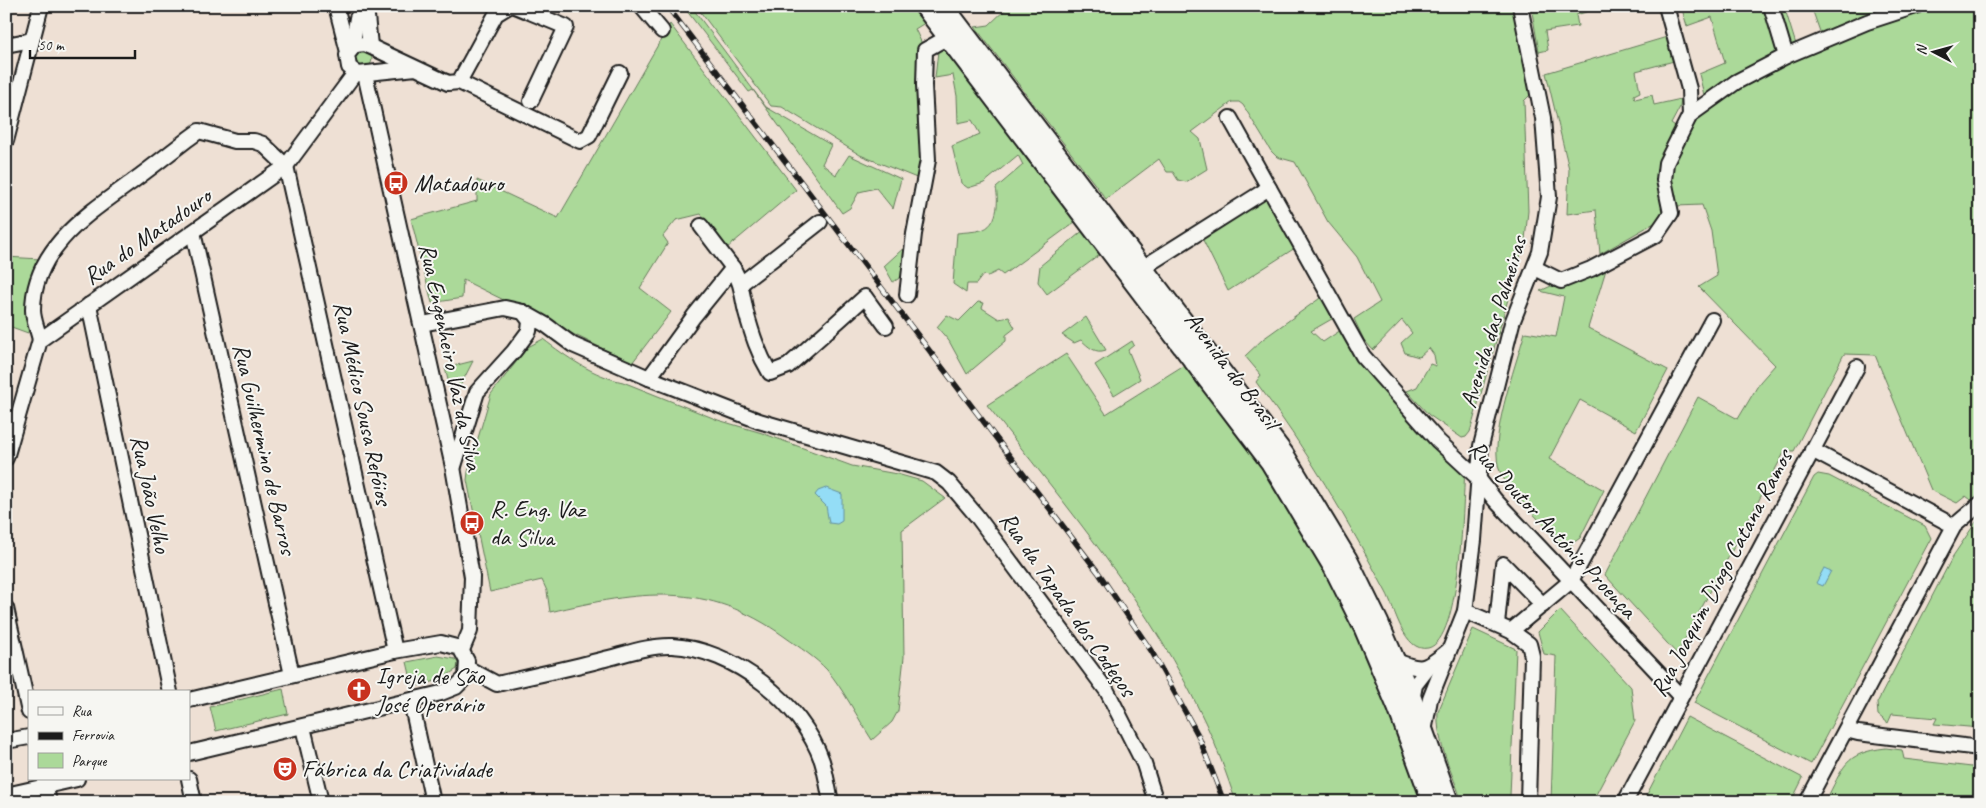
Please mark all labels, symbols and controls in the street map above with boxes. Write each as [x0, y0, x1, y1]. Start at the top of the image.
scale bar [30, 28, 135, 60]
north arrow [1908, 28, 1958, 78]
text: 50 m [38, 36, 65, 55]
text: N [1913, 43, 1931, 56]
place label: Matadouro [414, 168, 506, 198]
bus stop icon: Matadouro [383, 170, 409, 196]
street label: Rua do Matadouro [77, 179, 219, 291]
street label: Avenida das Palmeiras [1453, 231, 1534, 411]
street label: Rua Engenheiro Vaz da Silva [412, 241, 490, 475]
street label: Rua Médico Sousa Refóios [327, 299, 400, 510]
street label: Avenida do Brasil [1178, 305, 1288, 438]
street label: Rua Guilhermino de Barros [226, 341, 304, 559]
street label: Rua João Velho [124, 433, 178, 557]
street label: Rua Doutor António Proença [1462, 433, 1645, 626]
street label: Rua Joaquim Diogo Catana Ramos [1643, 442, 1800, 701]
place label: R. Eng. Vaz da Silva [490, 494, 587, 552]
street label: Rua da Tapada dos Codeços [993, 506, 1145, 705]
bus stop icon: R. Eng. Vaz da Silva [459, 510, 485, 536]
place label: Igreja de São José Operário [375, 661, 486, 719]
church icon: Igreja de São José Operário [346, 677, 372, 703]
legend [28, 690, 190, 780]
text: Rua [72, 702, 92, 721]
text: Ferrovia [72, 726, 115, 745]
text: Parque [72, 752, 108, 771]
place label: Fábrica da Criatividade [302, 754, 494, 784]
theatre icon: Fábrica da Criatividade [272, 756, 298, 782]

